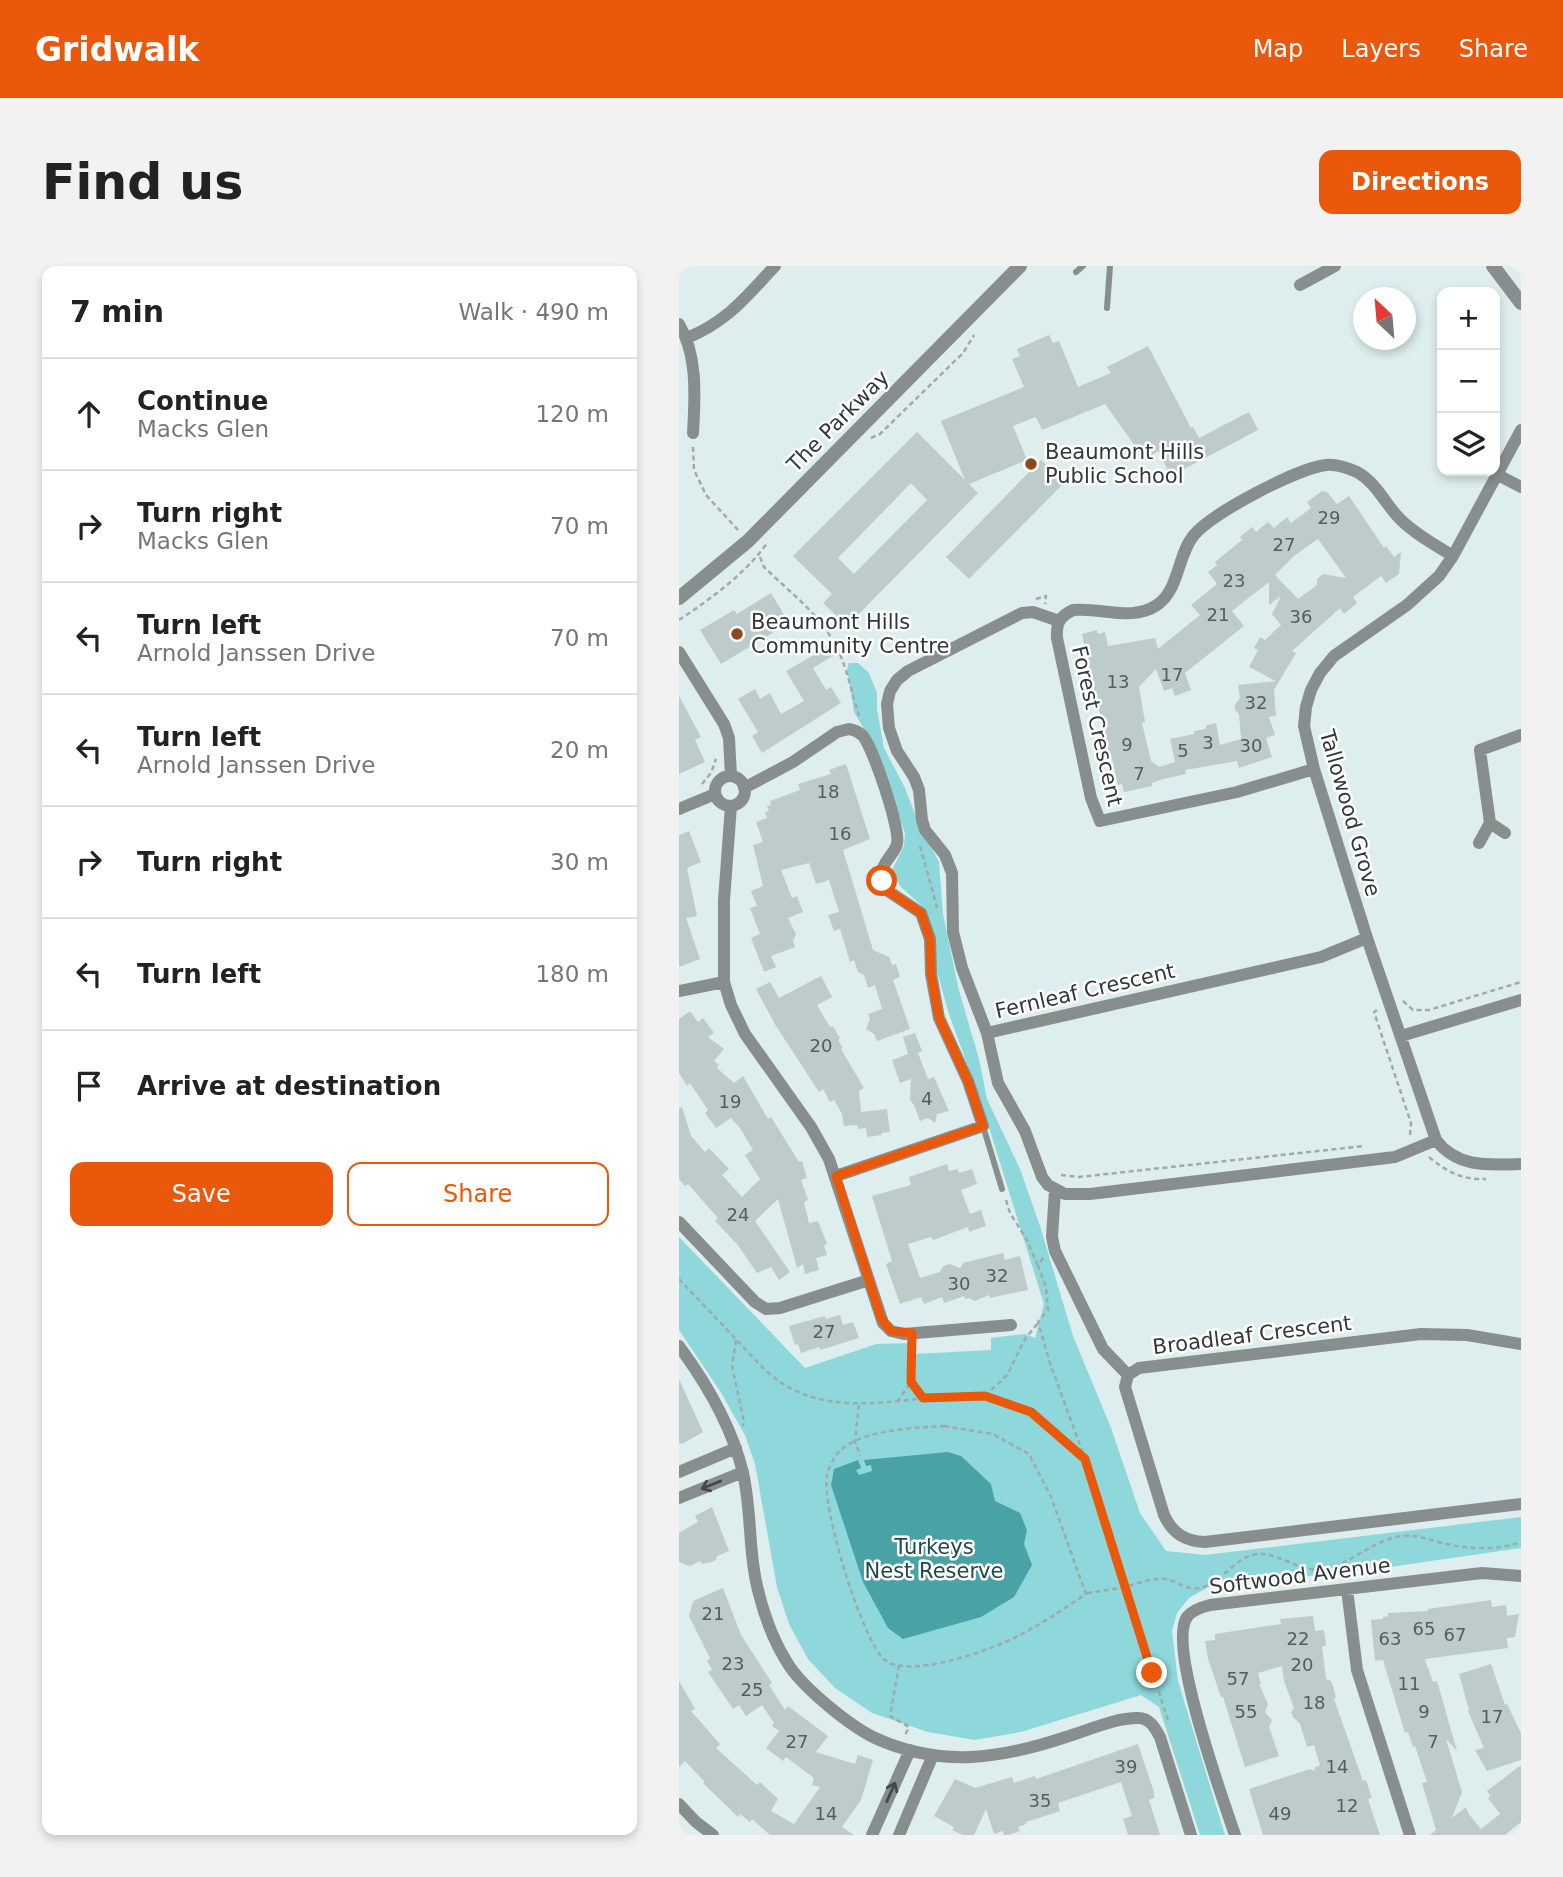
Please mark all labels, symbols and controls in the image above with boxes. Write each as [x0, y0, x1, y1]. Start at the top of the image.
text: Gridwalk [35, 30, 199, 69]
text: Map [1253, 35, 1303, 63]
text: Layers [1341, 35, 1421, 63]
text: Share [1459, 35, 1528, 63]
button: Directions [1319, 150, 1521, 214]
text: Find us [42, 154, 243, 211]
north arrow [1353, 287, 1416, 350]
map controls [1437, 287, 1500, 476]
button: + [1437, 287, 1500, 350]
text: 7 min [70, 294, 164, 329]
text: Walk · 490 m [458, 299, 609, 325]
button: − [1437, 350, 1500, 413]
street label: The Parkway [782, 365, 894, 477]
text: Continue [137, 386, 268, 416]
icon: ahead [70, 395, 108, 433]
text: 120 m [535, 401, 609, 427]
button: layers [1437, 413, 1500, 476]
text: Macks Glen [137, 416, 269, 442]
place label: Beaumont Hills Public School [1045, 440, 1204, 488]
marker: Beaumont Hills Public School [1023, 456, 1039, 472]
text: Turn right [137, 498, 282, 528]
icon: right [70, 507, 108, 545]
house number: 29 [1318, 507, 1340, 528]
text: 70 m [550, 513, 609, 539]
text: Macks Glen [137, 528, 269, 554]
house number: 27 [1273, 534, 1295, 555]
house number: 23 [1223, 570, 1245, 591]
house number: 21 [1207, 604, 1229, 625]
house number: 36 [1290, 606, 1312, 627]
text: Turn left [137, 610, 261, 640]
place label: Beaumont Hills Community Centre [751, 610, 949, 658]
icon: left [70, 619, 108, 657]
text: 70 m [550, 625, 609, 651]
marker: Beaumont Hills Community Centre [729, 626, 745, 642]
text: Arnold Janssen Drive [137, 640, 376, 666]
street label: Forest Crescent [1067, 643, 1127, 809]
house number: 17 [1161, 664, 1183, 685]
house number: 13 [1107, 671, 1129, 692]
house number: 32 [1245, 692, 1267, 713]
text: Turn left [137, 722, 261, 752]
street label: Tallowood Grove [1314, 726, 1385, 899]
icon: left [70, 731, 108, 769]
house number: 3 [1202, 732, 1214, 753]
house number: 9 [1121, 734, 1133, 755]
house number: 30 [1240, 735, 1262, 756]
text: 20 m [550, 737, 609, 763]
house number: 5 [1177, 740, 1189, 761]
text: Arnold Janssen Drive [137, 752, 376, 778]
house number: 7 [1133, 763, 1145, 784]
house number: 18 [817, 781, 839, 802]
house number: 16 [829, 823, 851, 844]
icon: right [70, 843, 108, 881]
text: Turn right [137, 847, 282, 877]
text: 30 m [550, 849, 609, 875]
route start [866, 865, 897, 896]
icon: left [70, 955, 108, 993]
text: Turn left [137, 959, 261, 989]
street label: Fernleaf Crescent [993, 959, 1177, 1023]
text: 180 m [535, 961, 609, 987]
house number: 20 [810, 1035, 832, 1056]
icon: arrive [70, 1067, 108, 1105]
text: Arrive at destination [137, 1071, 441, 1101]
house number: 4 [921, 1088, 933, 1109]
house number: 19 [719, 1091, 741, 1112]
button: Save [70, 1162, 333, 1226]
button: Share [347, 1162, 609, 1226]
house number: 24 [727, 1204, 749, 1225]
house number: 32 [986, 1265, 1008, 1286]
house number: 30 [948, 1273, 970, 1294]
street label: Broadleaf Crescent [1151, 1311, 1353, 1359]
house number: 27 [813, 1321, 835, 1342]
one-way arrow [701, 1479, 722, 1492]
park label: Turkeys Nest Reserve [865, 1535, 1003, 1583]
street label: Softwood Avenue [1208, 1553, 1392, 1599]
house number: 21 [702, 1603, 724, 1624]
house number: 65 [1413, 1618, 1435, 1639]
house number: 67 [1444, 1624, 1466, 1645]
house number: 22 [1287, 1628, 1309, 1649]
house number: 63 [1379, 1628, 1401, 1649]
house number: 23 [722, 1653, 744, 1674]
house number: 20 [1291, 1654, 1313, 1675]
route end [1136, 1657, 1167, 1688]
house number: 57 [1227, 1668, 1249, 1689]
house number: 11 [1398, 1673, 1420, 1694]
house number: 25 [741, 1679, 763, 1700]
house number: 18 [1303, 1692, 1325, 1713]
house number: 55 [1235, 1701, 1257, 1722]
house number: 9 [1418, 1701, 1430, 1722]
house number: 17 [1481, 1706, 1503, 1727]
house number: 27 [786, 1731, 808, 1752]
house number: 7 [1427, 1731, 1439, 1752]
house number: 39 [1115, 1756, 1137, 1777]
house number: 14 [1326, 1756, 1348, 1777]
one-way arrow [885, 1782, 898, 1804]
house number: 35 [1029, 1790, 1051, 1811]
house number: 12 [1336, 1795, 1358, 1816]
house number: 14 [815, 1803, 837, 1824]
house number: 49 [1269, 1803, 1291, 1824]

